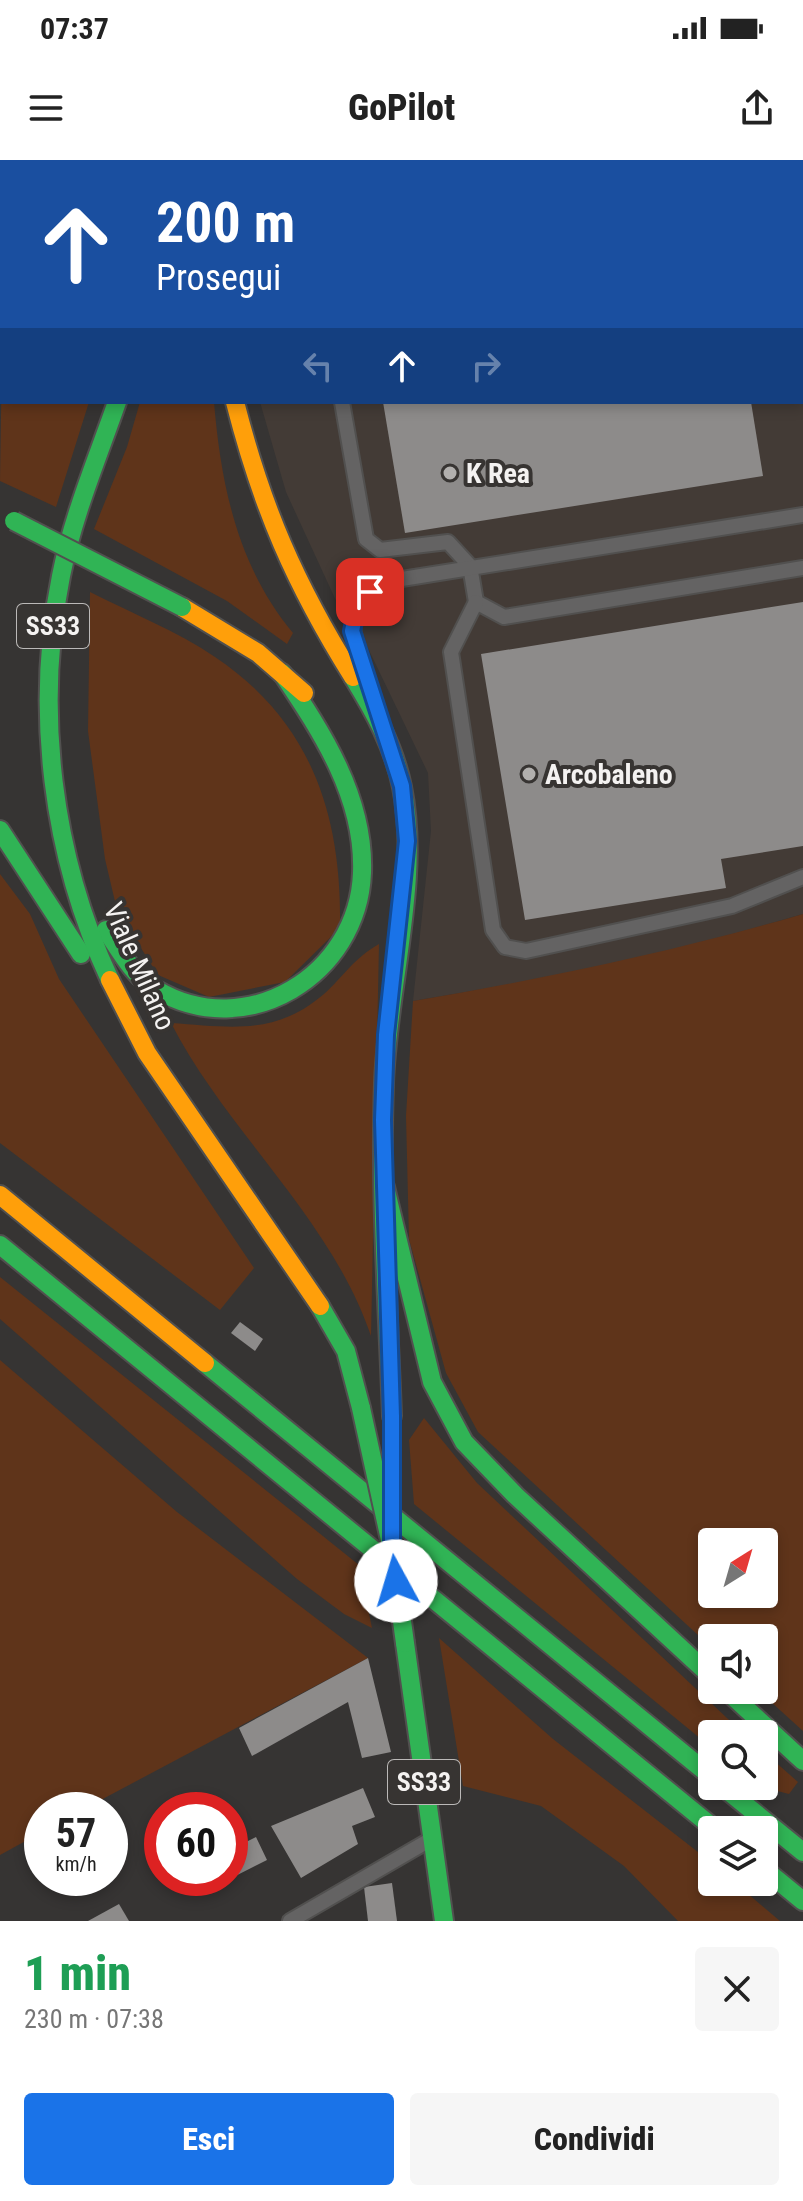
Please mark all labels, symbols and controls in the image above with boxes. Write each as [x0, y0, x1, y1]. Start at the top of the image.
text: 07:37 [40, 11, 109, 46]
icon: menu [24, 86, 68, 130]
icon: share [735, 86, 779, 130]
text: GoPilot [348, 87, 455, 129]
text: 200 m [156, 190, 295, 256]
icon: ahead [24, 192, 128, 296]
text: Prosegui [156, 257, 281, 299]
icon: left [296, 344, 340, 388]
icon: ahead [380, 344, 424, 388]
icon: right [464, 344, 508, 388]
place label: K Rea [466, 457, 530, 490]
marker: K Rea [441, 464, 459, 482]
pin [336, 558, 404, 626]
icon: arrive [348, 570, 392, 614]
road number: SS33 [17, 604, 89, 648]
place label: Arcobaleno [545, 758, 673, 791]
marker: Arcobaleno [520, 765, 538, 783]
street label: Viale Milano [97, 897, 182, 1035]
north arrow [698, 1528, 778, 1608]
map controls [698, 1528, 778, 1896]
position arrow [354, 1539, 438, 1623]
button: sound [698, 1624, 778, 1704]
button: search [698, 1720, 778, 1800]
road number: SS33 [388, 1760, 460, 1804]
speed limit sign: 60 [144, 1792, 248, 1896]
text: 57 [56, 1810, 96, 1857]
button: layers [698, 1816, 778, 1896]
text: km/h [55, 1852, 97, 1876]
text: 1 min [24, 1945, 131, 2002]
button: close [695, 1947, 779, 2031]
text: 230 m · 07:38 [24, 2004, 164, 2034]
button: Esci [24, 2093, 394, 2185]
button: Condividi [410, 2093, 779, 2185]

